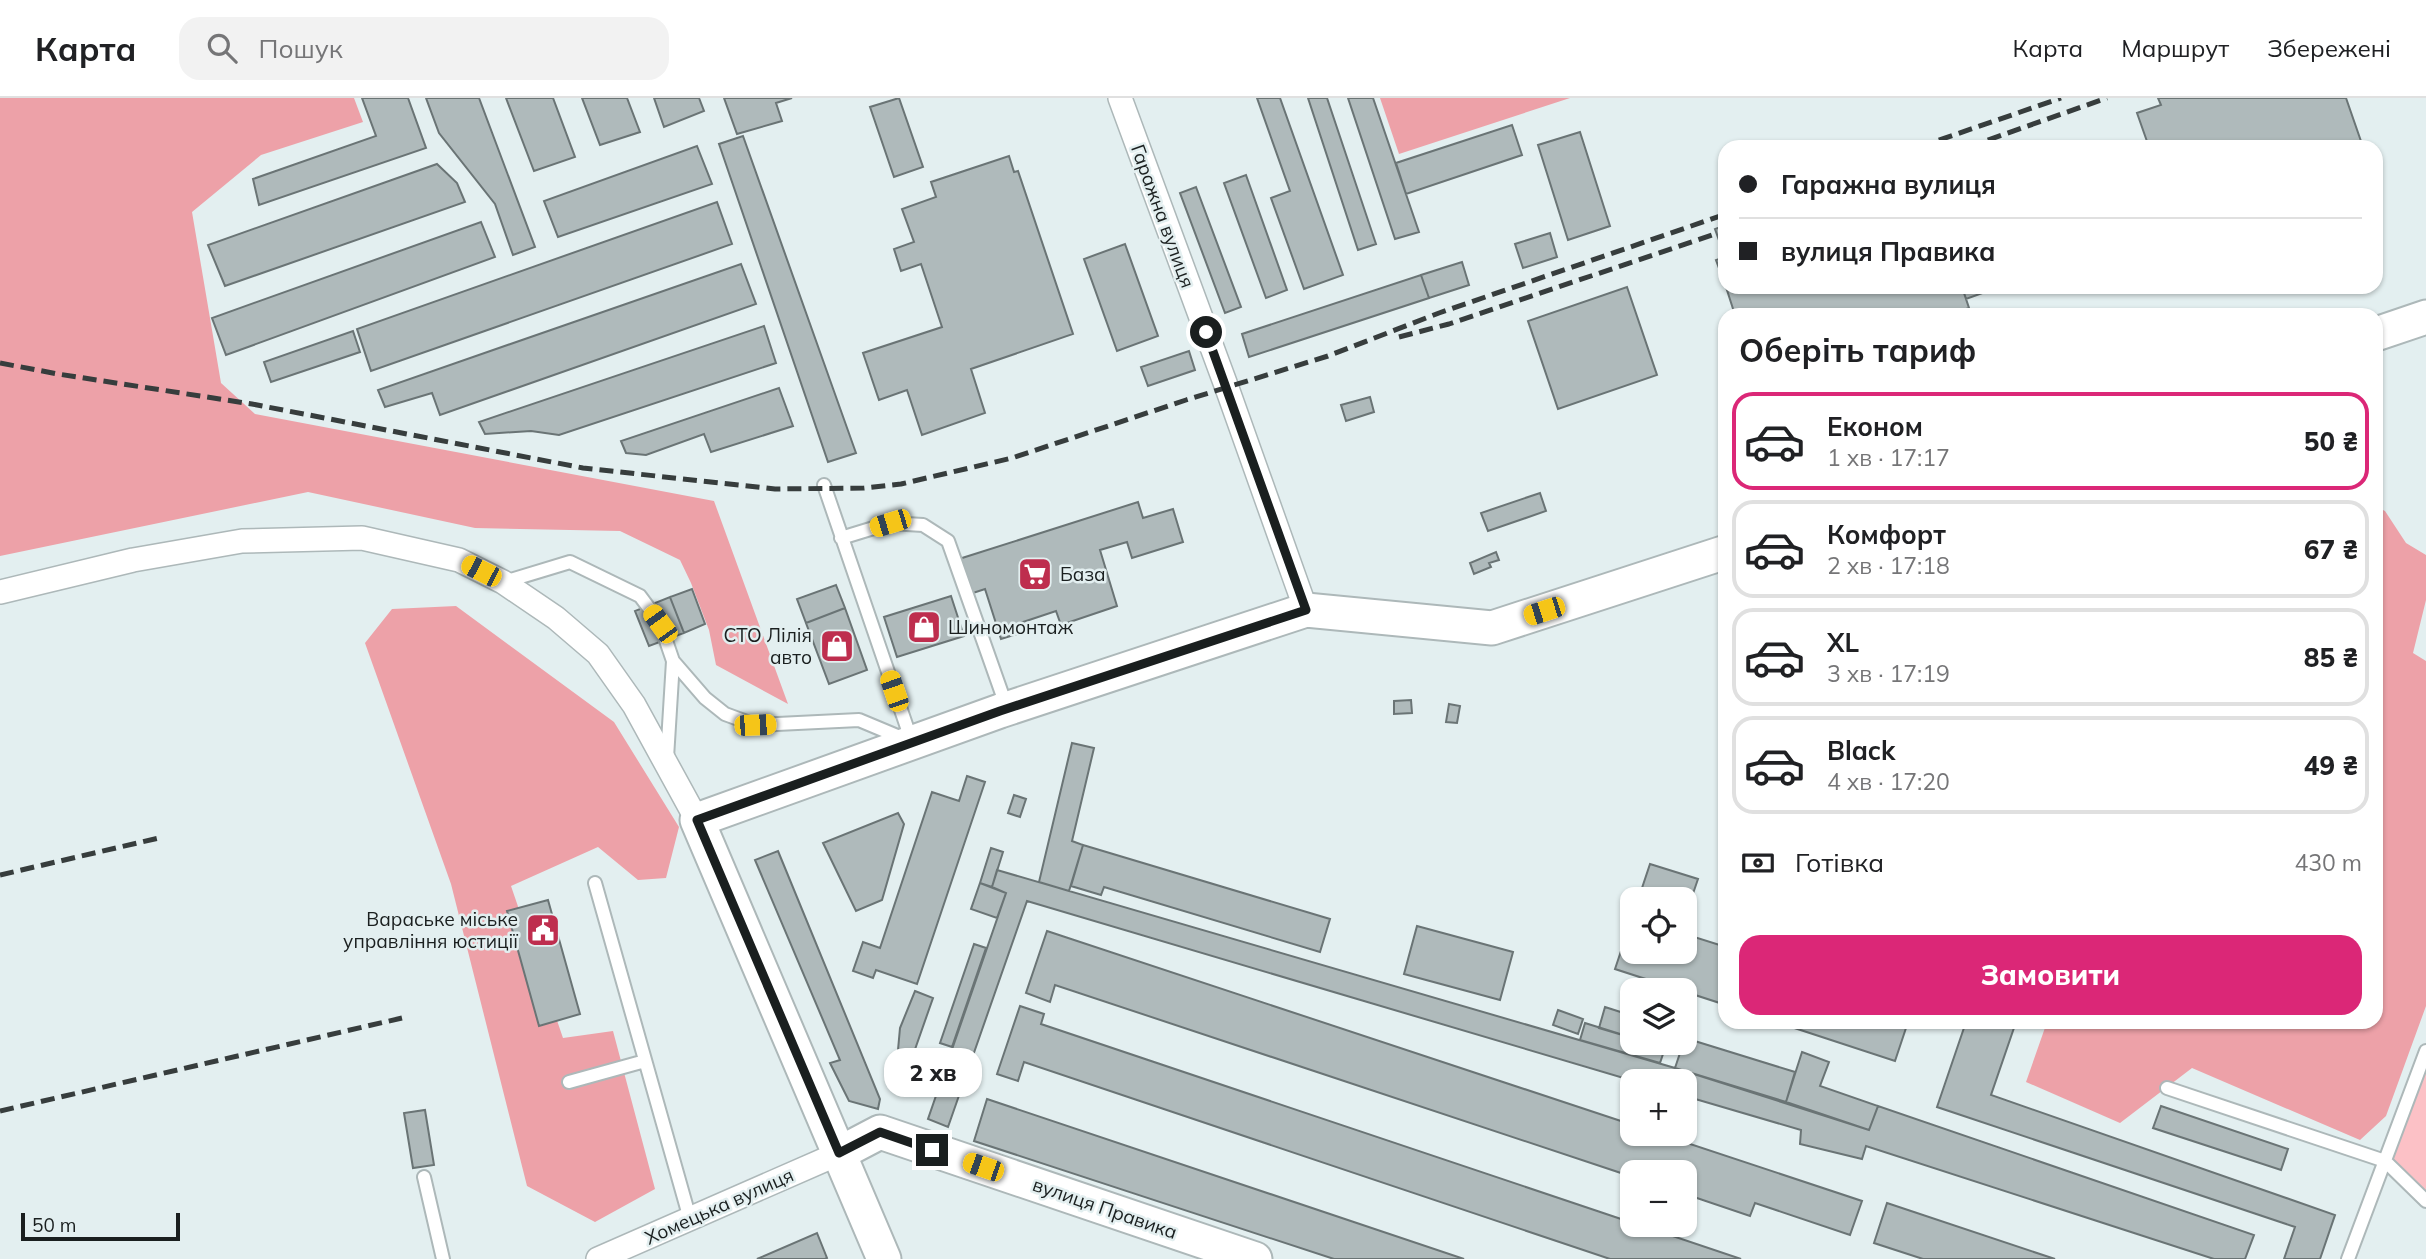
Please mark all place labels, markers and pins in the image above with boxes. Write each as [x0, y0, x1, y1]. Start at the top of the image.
supermarket icon: База [1016, 555, 1054, 593]
place label: База [1060, 562, 1106, 586]
shop icon: Шиномонтаж [905, 608, 943, 646]
place label: Шиномонтаж [948, 615, 1074, 639]
place label: СТО Лілія авто [723, 623, 812, 669]
shop icon: СТО Лілія авто [818, 627, 856, 665]
place label: Вараське міське управління юстиції [343, 907, 518, 953]
public building icon: Вараське міське управління юстиції [524, 911, 562, 949]

